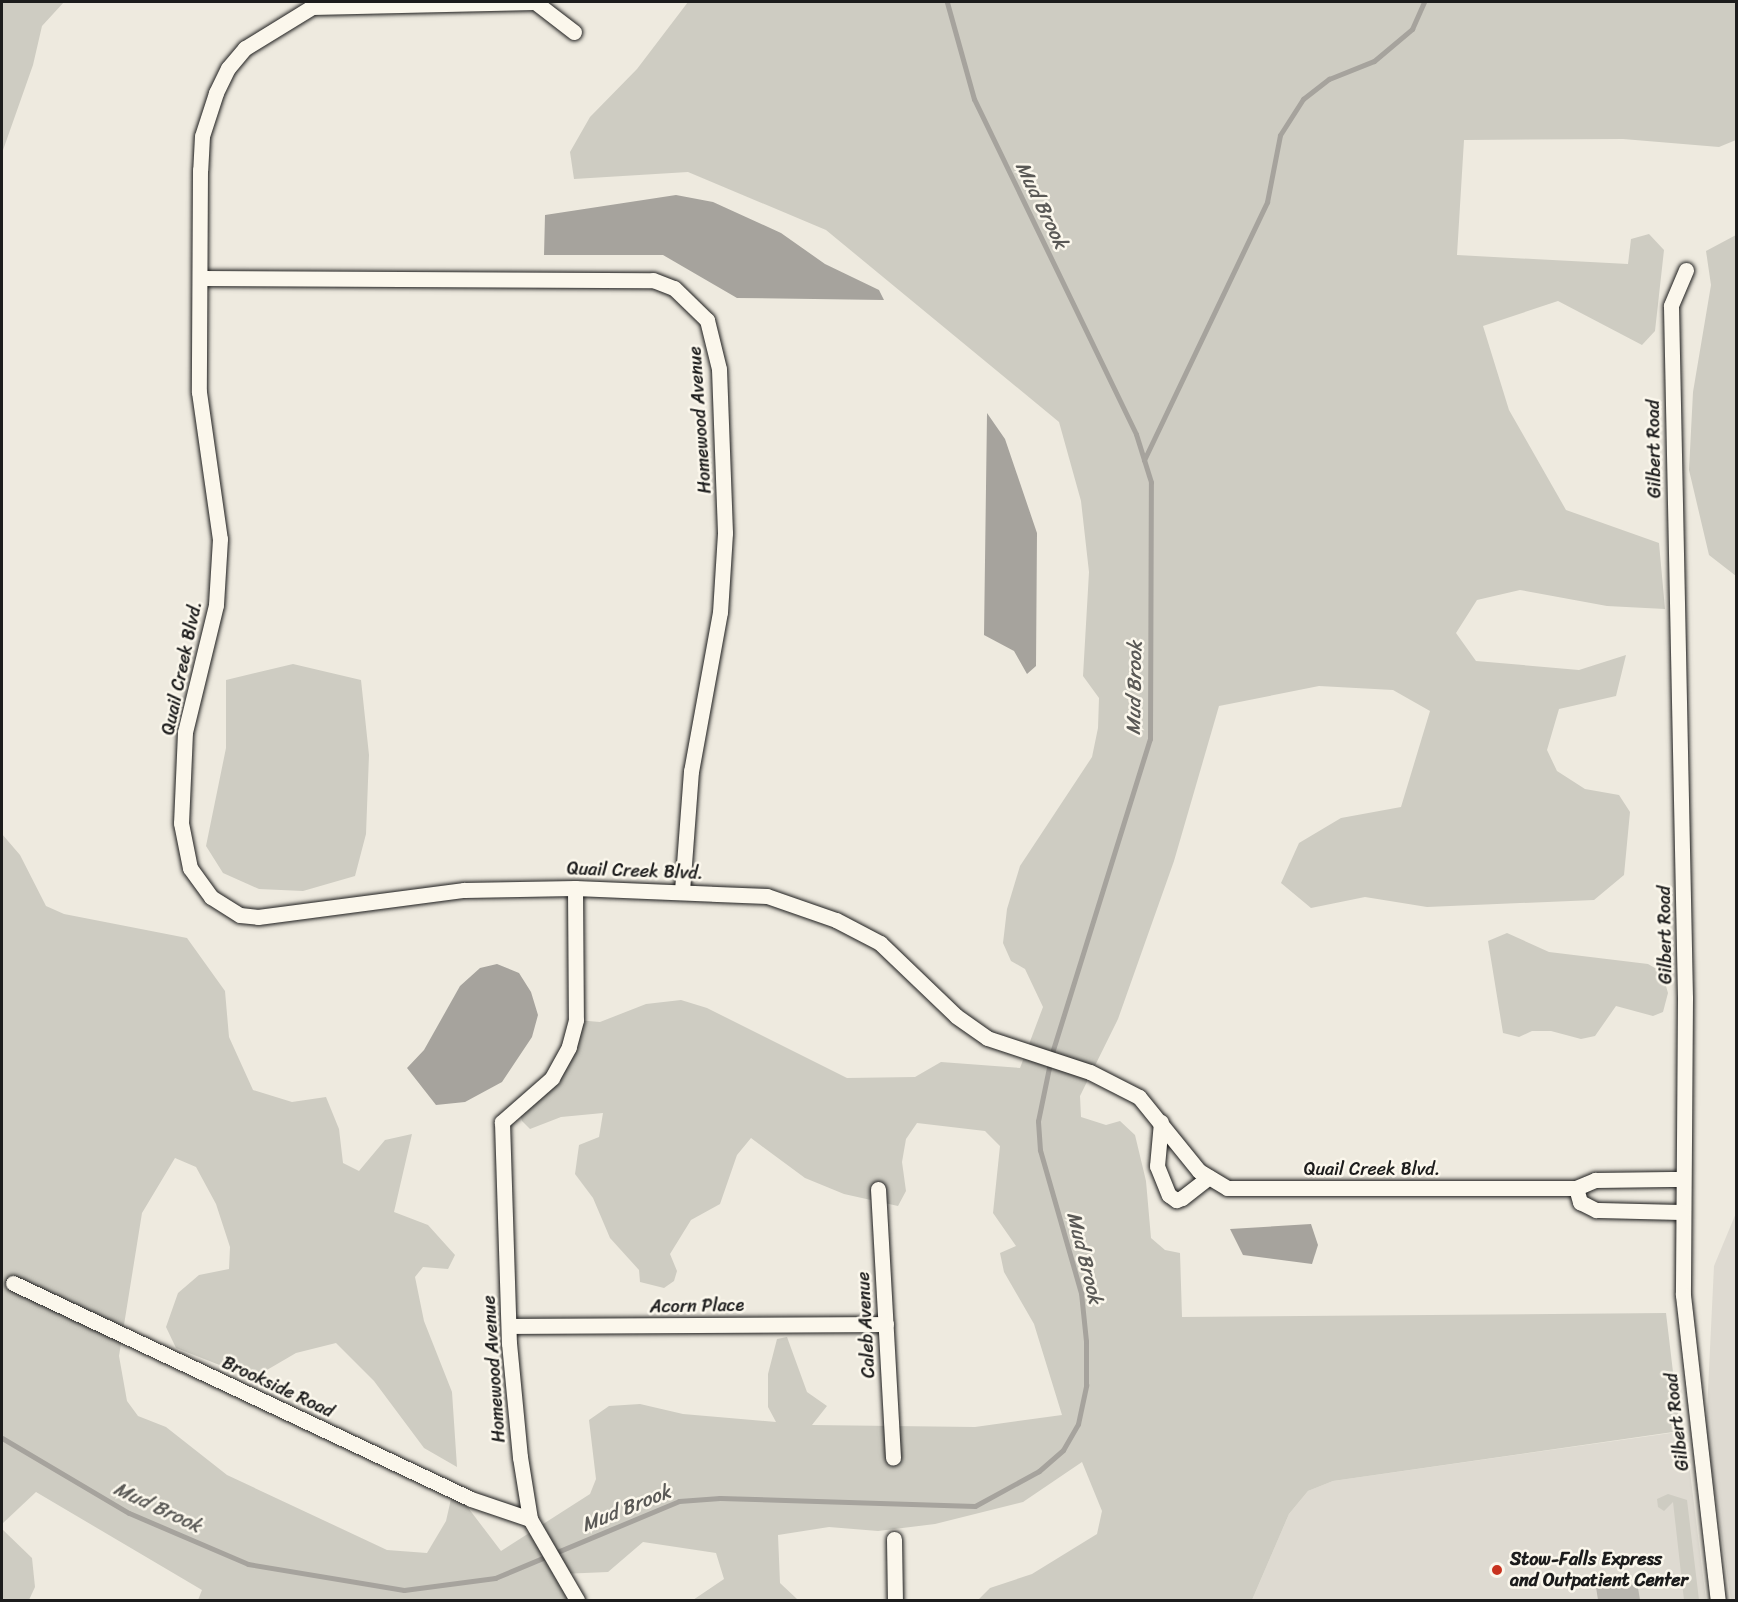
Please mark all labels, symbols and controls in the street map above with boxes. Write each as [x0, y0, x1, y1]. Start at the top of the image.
water label: Mud Brook [1010, 157, 1074, 253]
street label: Homewood Avenue [684, 346, 716, 494]
street label: Gilbert Road [1642, 399, 1666, 499]
street label: Quail Creek Blvd. [157, 599, 207, 737]
water label: Mud Brook [1121, 641, 1147, 735]
street label: Quail Creek Blvd. [567, 858, 703, 884]
street label: Gilbert Road [1653, 885, 1677, 985]
street label: Quail Creek Blvd. [1304, 1158, 1440, 1180]
water label: Mud Brook [1062, 1209, 1108, 1307]
street label: Caleb Avenue [852, 1271, 880, 1379]
street label: Acorn Place [649, 1294, 745, 1318]
street label: Homewood Avenue [478, 1295, 510, 1443]
street label: Brookside Road [219, 1352, 337, 1422]
street label: Gilbert Road [1660, 1372, 1694, 1472]
water label: Mud Brook [110, 1476, 206, 1538]
water label: Mud Brook [578, 1479, 674, 1537]
place label: Stow-Falls Express and Outpatient Center [1510, 1549, 1689, 1592]
marker: Stow-Falls Express and Outpatient Center [1488, 1561, 1506, 1579]

